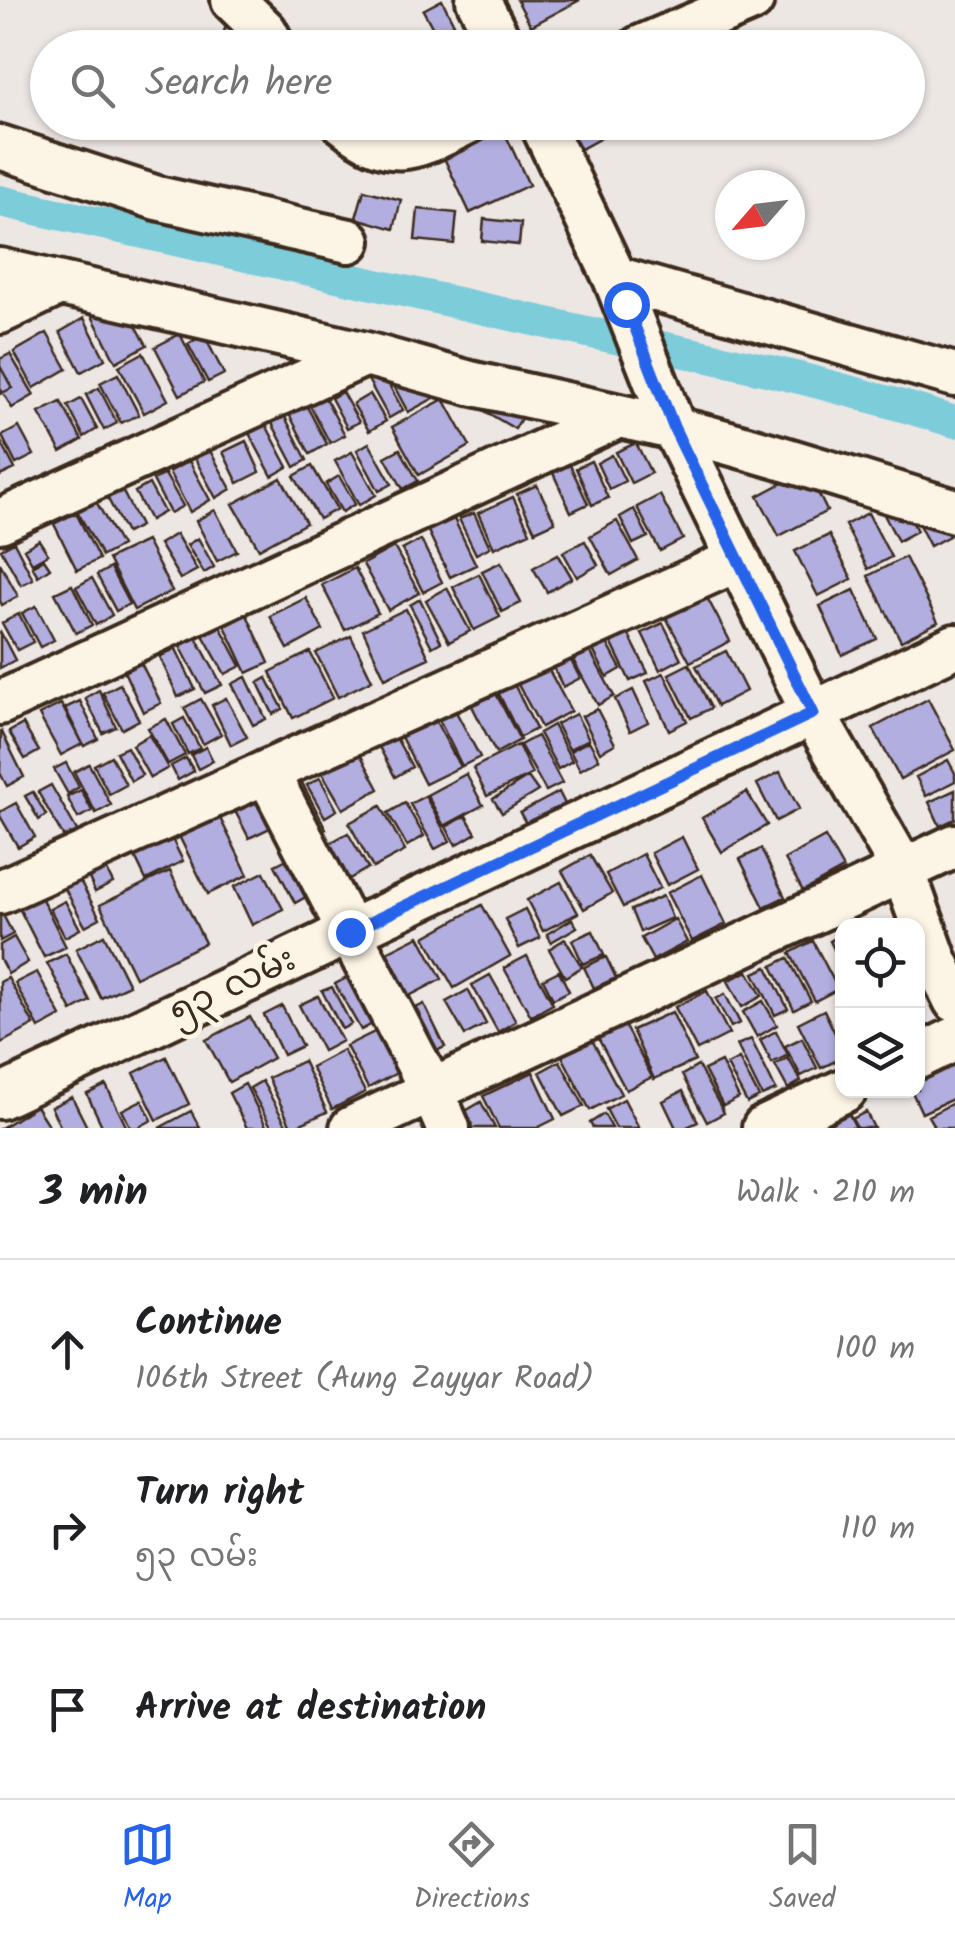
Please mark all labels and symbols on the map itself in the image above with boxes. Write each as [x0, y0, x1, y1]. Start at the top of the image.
north arrow [715, 170, 805, 260]
route start [604, 282, 650, 328]
route end [328, 910, 374, 956]
street label: ၅၃ လမ်း [160, 933, 306, 1041]

